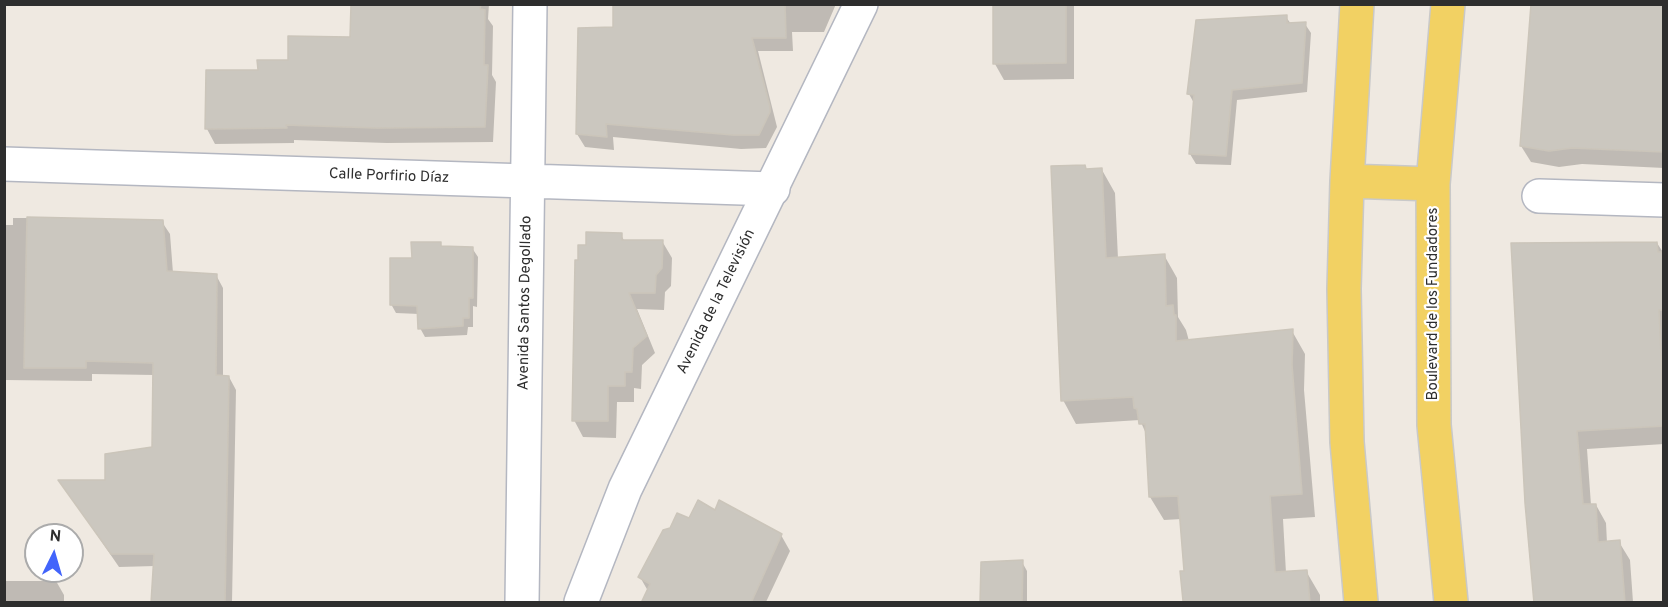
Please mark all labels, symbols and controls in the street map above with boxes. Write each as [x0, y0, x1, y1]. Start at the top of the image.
street label: Calle Porfirio Díaz [328, 166, 450, 188]
street label: Boulevard de los Fundadores [1425, 208, 1443, 400]
street label: Avenida Santos Degollado [515, 215, 537, 391]
street label: Avenida de la Televisión [674, 227, 760, 377]
north arrow [24, 523, 84, 583]
text: N [49, 527, 62, 548]

